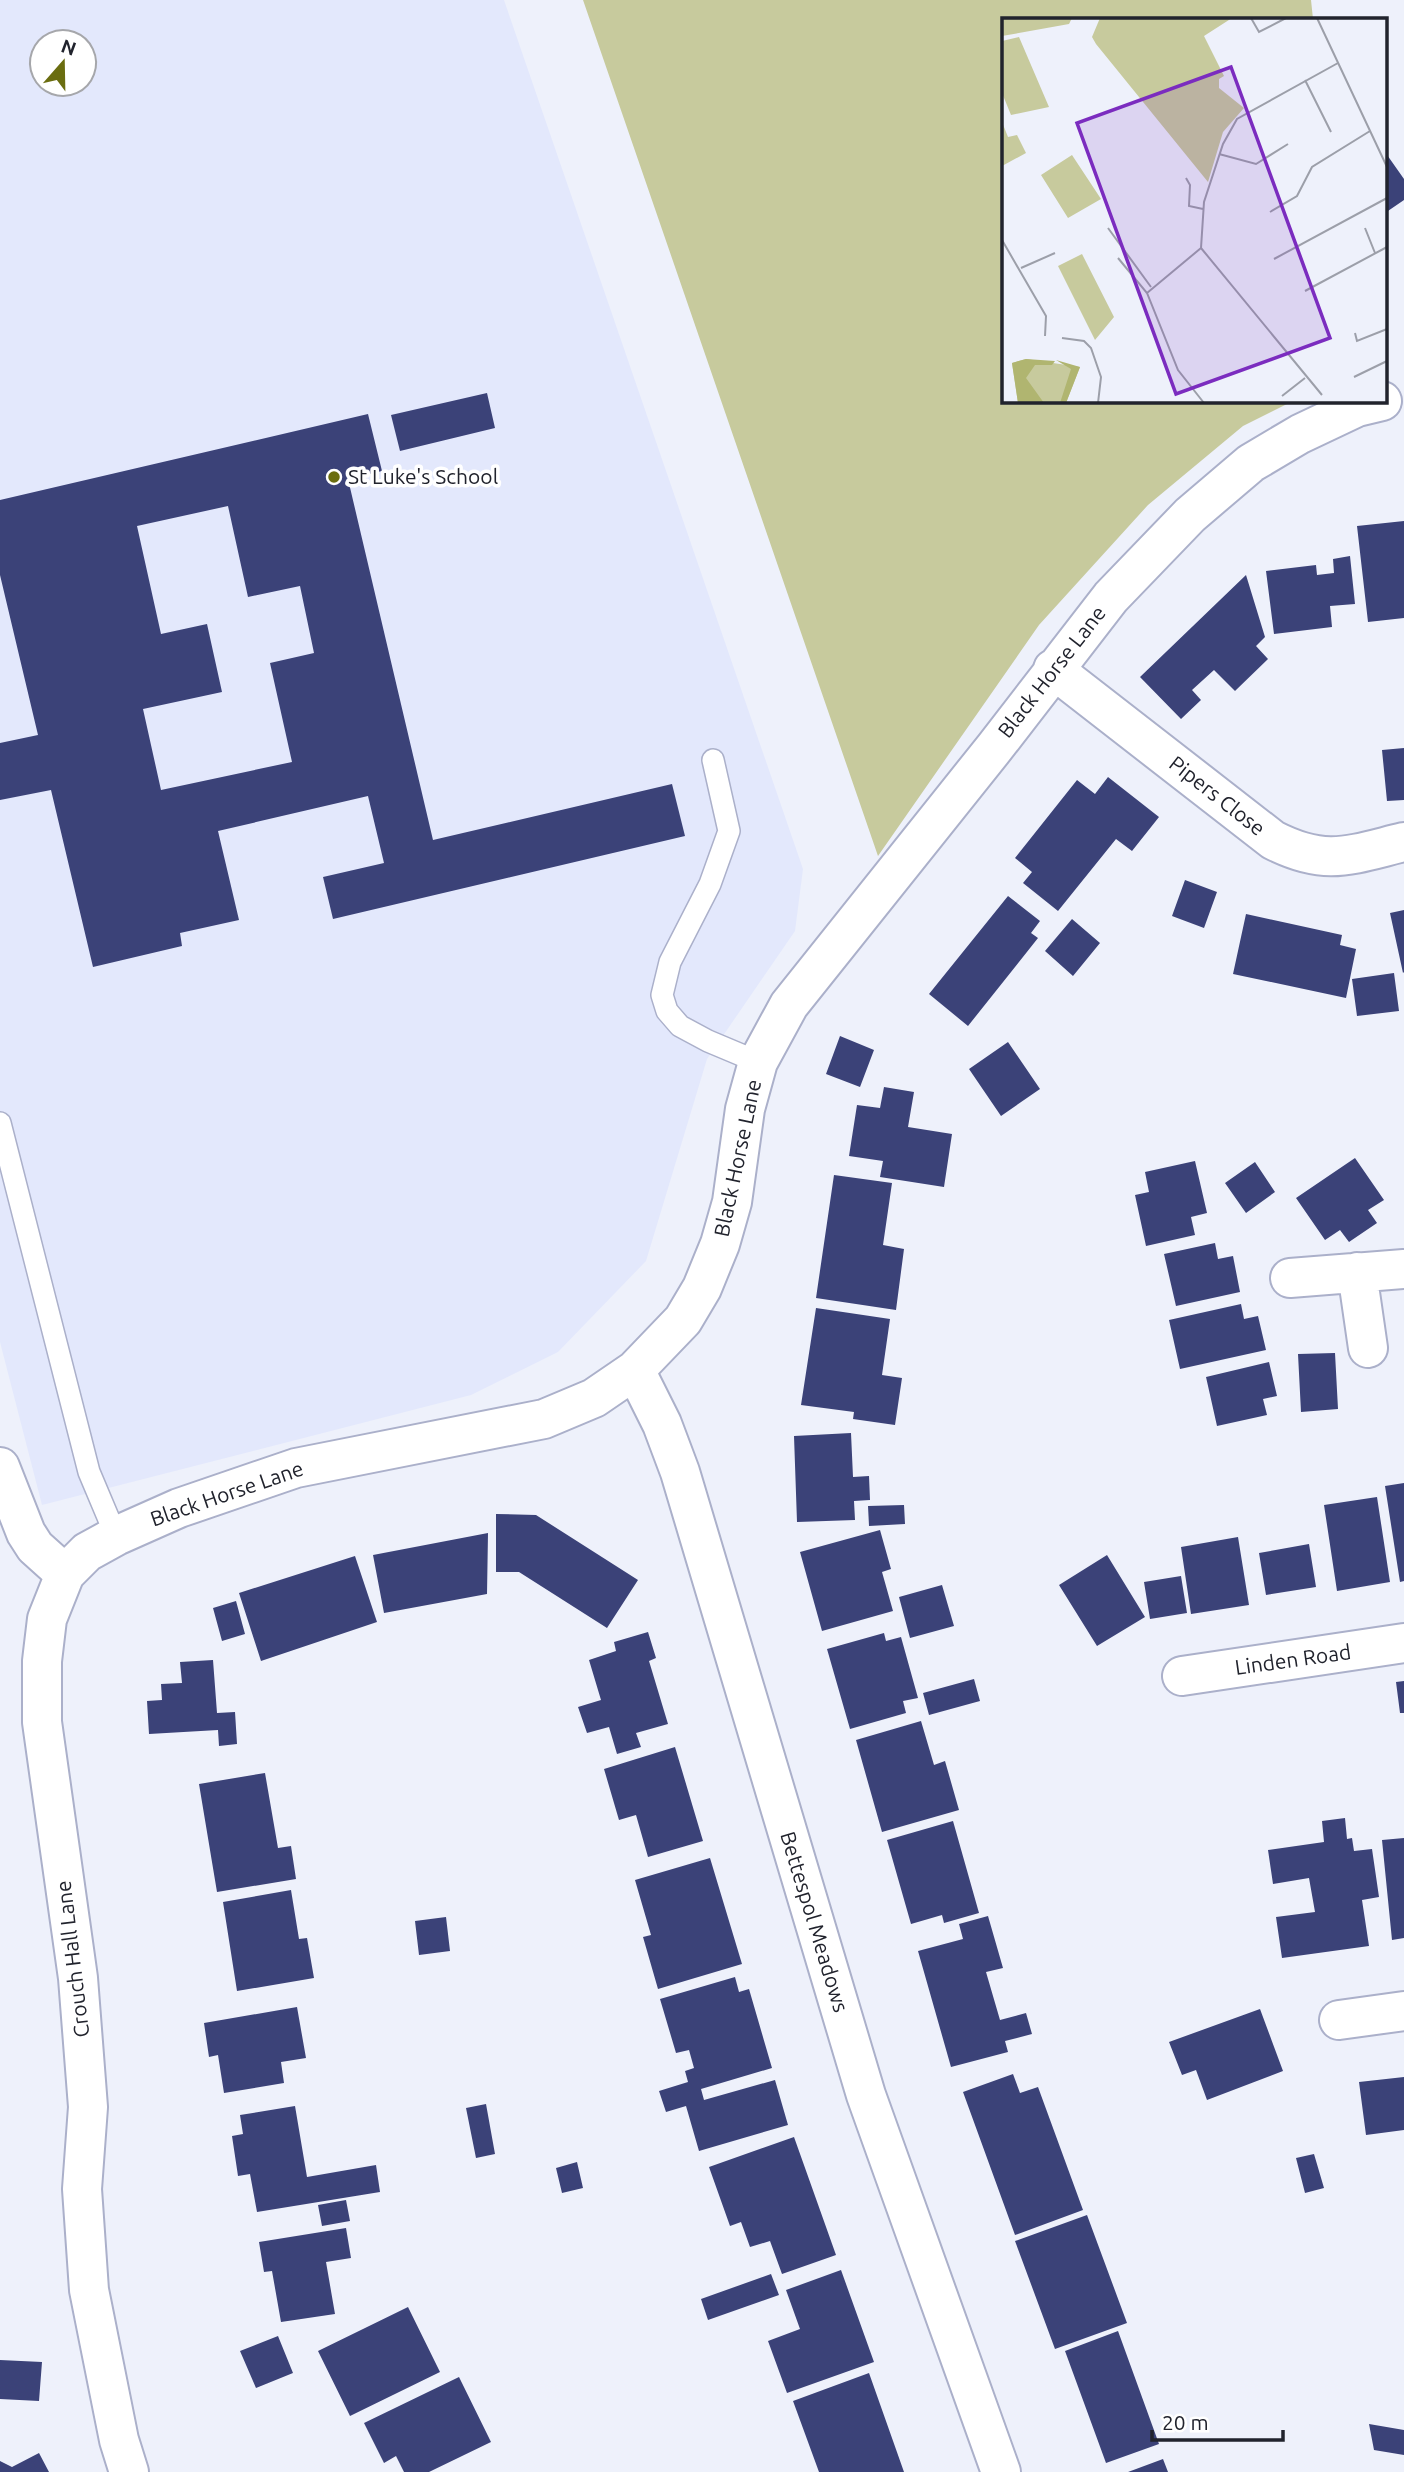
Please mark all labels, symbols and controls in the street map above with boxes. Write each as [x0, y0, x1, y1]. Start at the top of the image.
inset map [1002, 18, 1386, 402]
north arrow [28, 28, 98, 98]
text: N [58, 34, 79, 60]
place label: St Luke's School [348, 464, 498, 488]
marker: St Luke's School [326, 469, 342, 485]
street label: Black Horse Lane [992, 601, 1110, 742]
street label: Pipers Close [1165, 750, 1270, 840]
street label: Black Horse Lane [709, 1077, 765, 1239]
street label: Black Horse Lane [147, 1456, 306, 1531]
street label: Linden Road [1233, 1639, 1352, 1679]
street label: Bettespol Meadows [776, 1829, 854, 2015]
street label: Crouch Hall Lane [50, 1879, 94, 2039]
scale bar [1152, 2398, 1283, 2442]
text: 20 m [1162, 2410, 1209, 2434]

